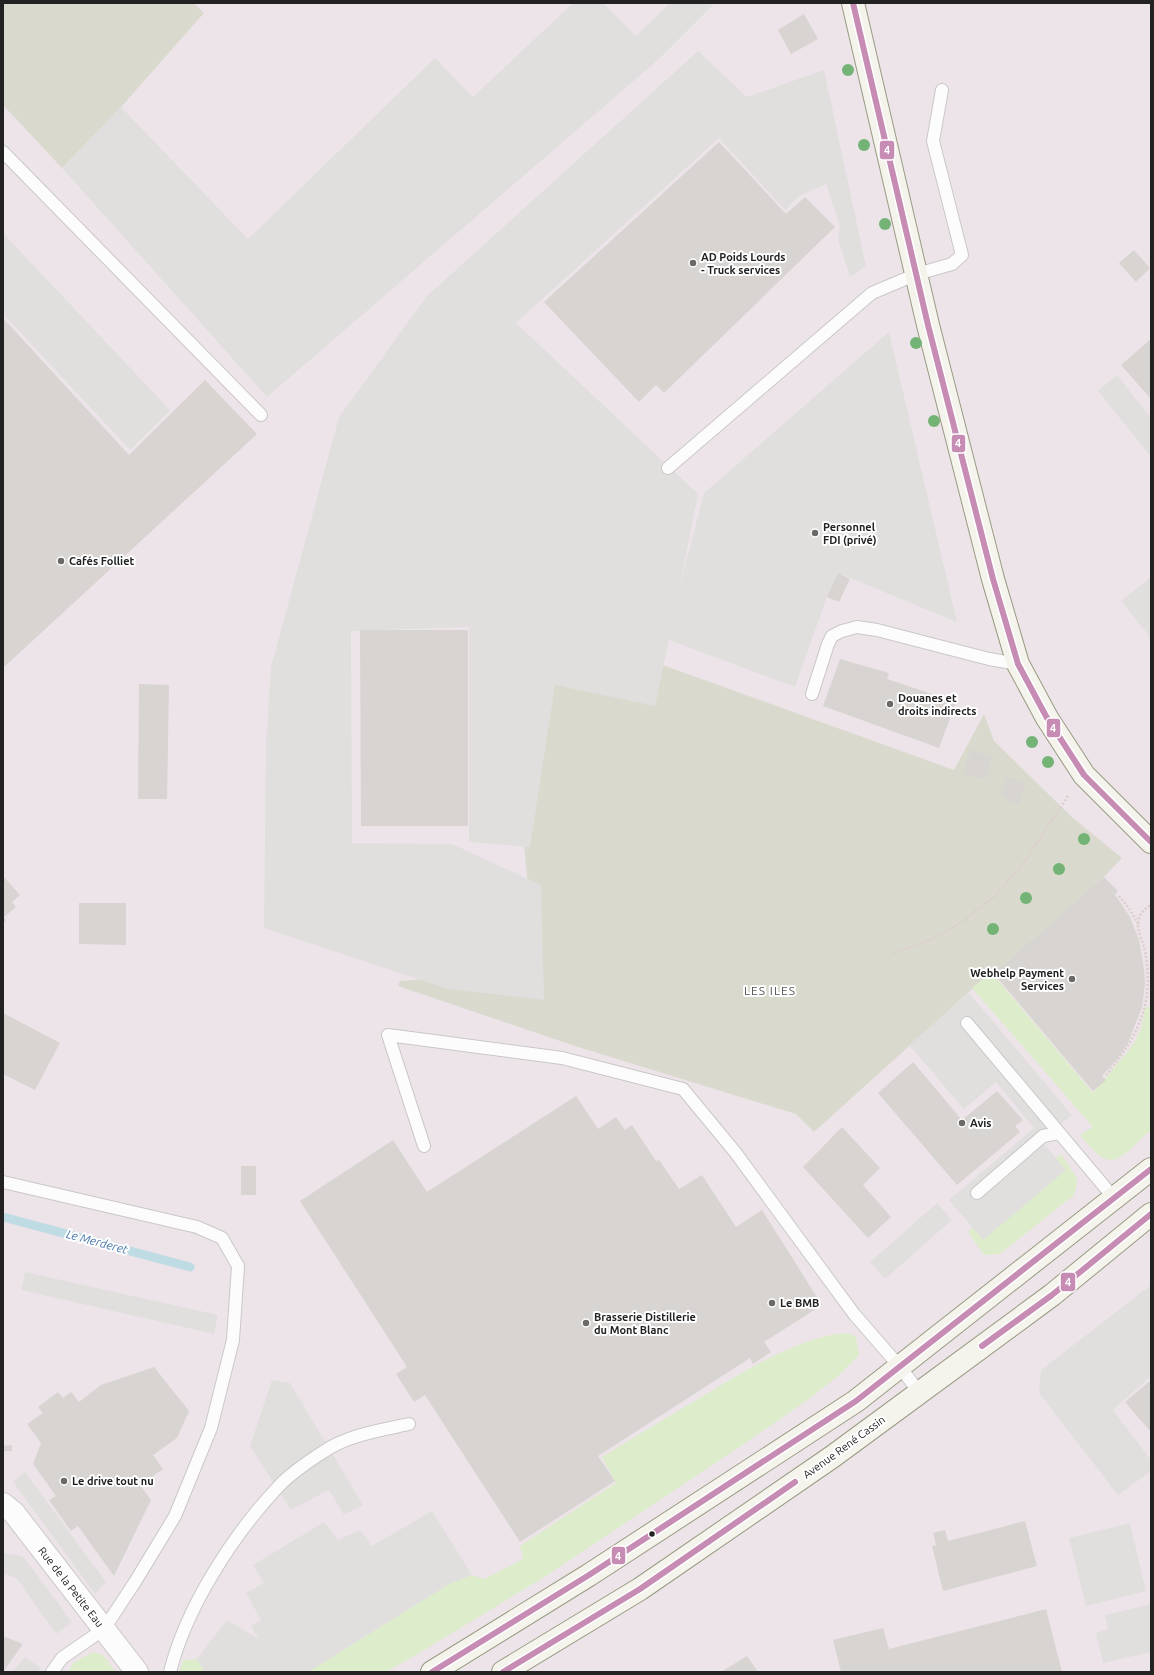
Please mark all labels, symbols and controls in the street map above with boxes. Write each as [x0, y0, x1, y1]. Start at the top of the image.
line badge: 4 [879, 140, 895, 160]
text: 4 [884, 144, 890, 156]
place label: AD Poids Lourds - Truck services [701, 251, 786, 276]
marker: AD Poids Lourds - Truck services [688, 258, 698, 268]
line badge: 4 [951, 434, 966, 453]
text: 4 [955, 437, 961, 449]
place label: Personnel FDI (privé) [823, 521, 877, 547]
marker: Personnel FDI (privé) [810, 528, 820, 538]
place label: Cafés Folliet [69, 555, 134, 567]
marker: Cafés Folliet [56, 556, 66, 566]
place label: Douanes et droits indirects [898, 692, 977, 717]
marker: Douanes et droits indirects [885, 699, 895, 709]
line badge: 4 [1046, 718, 1061, 738]
text: 4 [1050, 722, 1056, 734]
place label: Webhelp Payment Services [970, 967, 1064, 992]
marker: Webhelp Payment Services [1067, 974, 1077, 984]
district label: LES ILES [744, 984, 796, 997]
place label: Avis [970, 1117, 992, 1129]
marker: Avis [957, 1118, 967, 1128]
water label: Le Merderet [65, 1227, 130, 1256]
line badge: 4 [1060, 1272, 1076, 1292]
text: 4 [1065, 1276, 1071, 1288]
place label: Le BMB [780, 1297, 819, 1309]
marker: Le BMB [767, 1298, 777, 1308]
place label: Brasserie Distillerie du Mont Blanc [594, 1311, 696, 1336]
marker: Brasserie Distillerie du Mont Blanc [581, 1318, 591, 1328]
street label: Avenue René Cassin [801, 1413, 887, 1481]
place label: Le drive tout nu [72, 1475, 154, 1487]
marker: Le drive tout nu [59, 1476, 69, 1486]
unlabelled marker [647, 1529, 657, 1539]
street label: Rue de la Petite Eau [36, 1545, 106, 1629]
line badge: 4 [611, 1546, 626, 1565]
text: 4 [615, 1550, 621, 1562]

